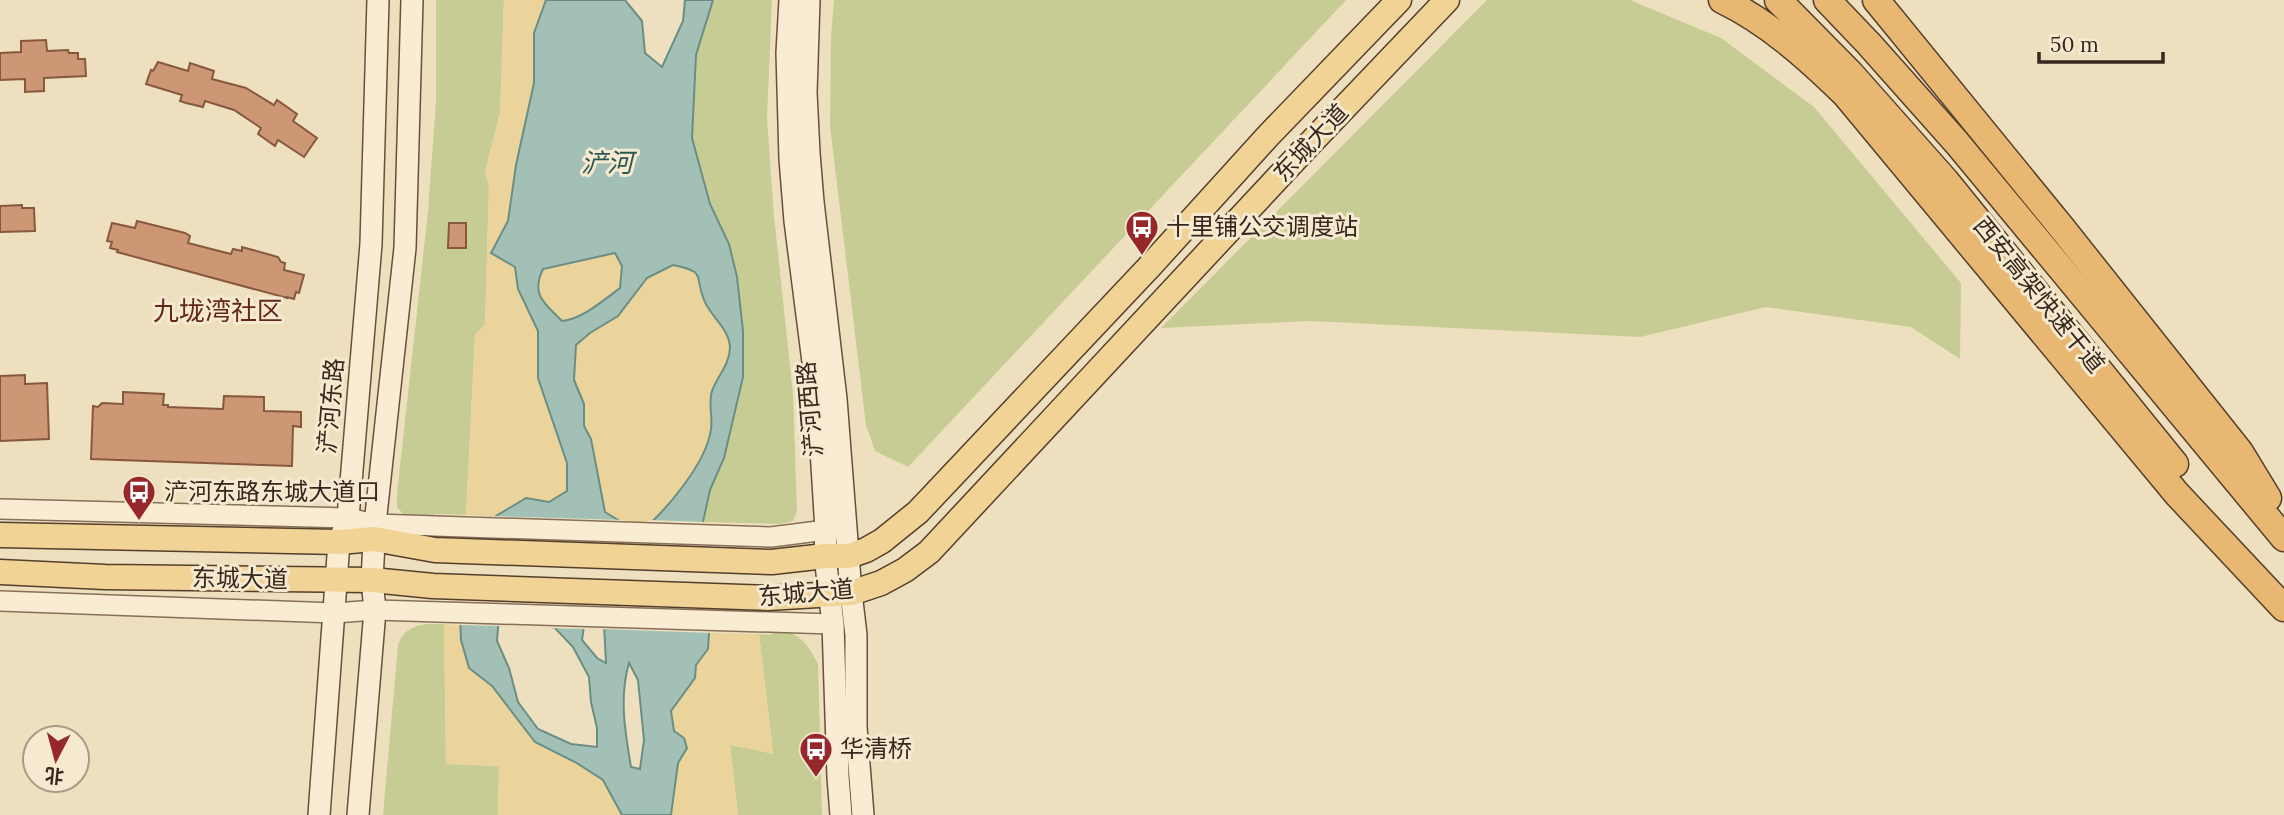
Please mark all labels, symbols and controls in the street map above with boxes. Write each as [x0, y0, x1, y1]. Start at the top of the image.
scale bar [2039, 21, 2163, 65]
text: 50 m [2050, 31, 2099, 58]
street label: 东城大道 [1267, 97, 1355, 188]
water label: 浐河 [581, 146, 638, 179]
bus stop icon: 十里铺公交调度站 [1123, 208, 1161, 257]
street label: 西安高架快速干道 [1967, 210, 2112, 379]
place label: 十里铺公交调度站 [1166, 211, 1358, 242]
district label: 九垅湾社区 [153, 294, 283, 327]
street label: 浐河东路 [311, 357, 350, 455]
street label: 浐河西路 [790, 360, 829, 458]
bus stop icon: 浐河东路东城大道口 [120, 473, 158, 522]
place label: 浐河东路东城大道口 [164, 476, 380, 507]
street label: 东城大道 [192, 562, 288, 595]
street label: 东城大道 [757, 573, 855, 612]
north arrow [21, 724, 91, 794]
bus stop icon: 华清桥 [797, 730, 835, 779]
place label: 华清桥 [840, 733, 912, 764]
text: 北 [44, 763, 65, 789]

